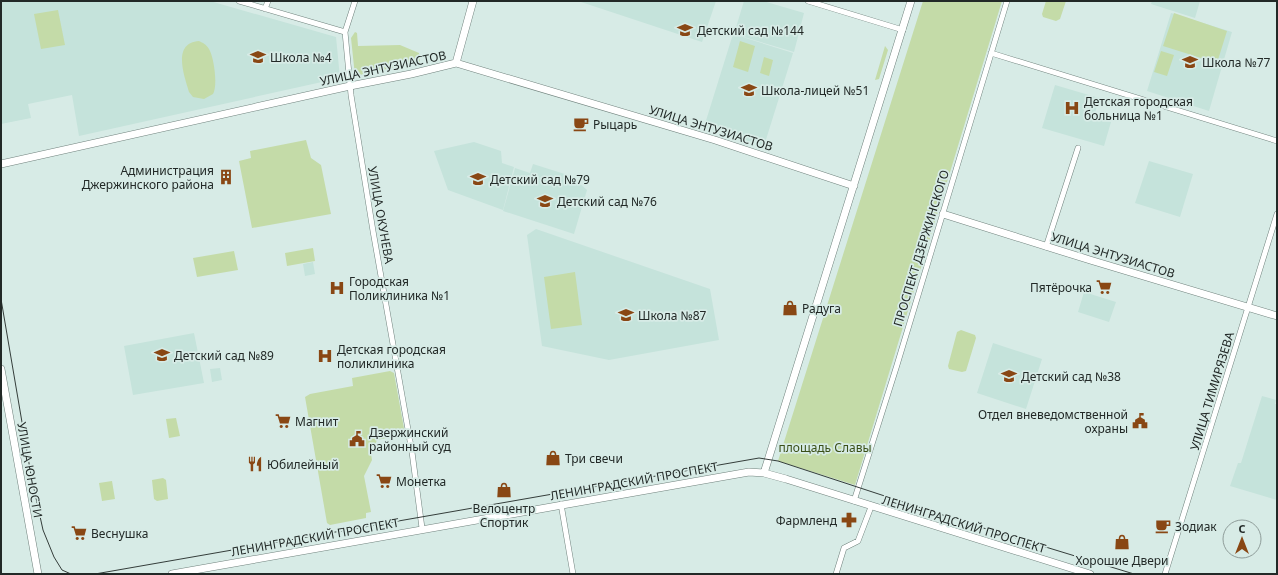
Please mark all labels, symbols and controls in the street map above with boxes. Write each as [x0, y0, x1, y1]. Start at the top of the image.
school or university icon: Детский сад №144 [676, 21, 694, 39]
place label: Детский сад №144 [697, 22, 804, 39]
street label: УЛИЦА ЭНТУЗИАСТОВ [318, 46, 448, 90]
school or university icon: Школа №4 [249, 48, 267, 66]
place label: Школа №4 [270, 49, 332, 66]
school or university icon: Школа №77 [1181, 53, 1199, 71]
place label: Школа №77 [1202, 54, 1271, 71]
school or university icon: Школа-лицей №51 [740, 81, 758, 99]
place label: Школа-лицей №51 [761, 82, 869, 99]
place label: Детская городская больница №1 [1084, 93, 1193, 124]
hospital icon: Детская городская больница №1 [1063, 99, 1081, 117]
street label: УЛИЦА ЭНТУЗИАСТОВ [647, 101, 775, 155]
cafe icon: Рыцарь [572, 115, 590, 133]
place label: Рыцарь [593, 116, 637, 133]
place label: Администрация Джержинского района [82, 162, 214, 193]
street label: УЛИЦА ОКУНЕВА [364, 165, 398, 265]
building icon: Администрация Джержинского района [217, 168, 235, 186]
street label: ПРОСПЕКТ ДЗЕРЖИНСКОГО [889, 168, 953, 328]
school or university icon: Детский сад №79 [469, 170, 487, 188]
place label: Детский сад №79 [490, 171, 590, 188]
school or university icon: Детский сад №76 [536, 192, 554, 210]
place label: Детский сад №76 [557, 193, 657, 210]
street label: УЛИЦА ЭНТУЗИАСТОВ [1049, 228, 1177, 282]
place label: Городская Поликлиника №1 [349, 273, 450, 304]
supermarket icon: Пятёрочка [1095, 278, 1113, 296]
hospital icon: Городская Поликлиника №1 [328, 279, 346, 297]
place label: Пятёрочка [1030, 279, 1092, 296]
shop icon: Радуга [781, 299, 799, 317]
place label: Радуга [802, 300, 841, 317]
school or university icon: Школа №87 [617, 306, 635, 324]
place label: Школа №87 [638, 307, 707, 324]
street label: УЛИЦА ТИМИРЯЗЕВА [1186, 329, 1238, 452]
place label: Детская городская поликлиника [337, 341, 446, 372]
school or university icon: Детский сад №89 [153, 346, 171, 364]
place label: Детский сад №89 [174, 347, 274, 364]
hospital icon: Детская городская поликлиника [316, 347, 334, 365]
school or university icon: Детский сад №38 [1000, 367, 1018, 385]
place label: Детский сад №38 [1021, 368, 1121, 385]
place label: Отдел вневедомственной охраны [978, 406, 1128, 437]
supermarket icon: Магнит [274, 412, 292, 430]
public building icon: Отдел вневедомственной охраны [1131, 412, 1149, 430]
place label: Магнит [295, 413, 339, 430]
street label: УЛИЦА ЮНОСТИ [13, 421, 47, 519]
place label: Дзержинский районный суд [369, 424, 451, 455]
public building icon: Дзержинский районный суд [348, 430, 366, 448]
park label: площадь Славы [778, 439, 872, 456]
shop icon: Три свечи [544, 449, 562, 467]
place label: Три свечи [565, 450, 623, 467]
restaurant icon: Юбилейный [246, 455, 264, 473]
place label: Юбилейный [267, 456, 339, 473]
street label: ЛЕНИНГРАДСКИЙ ПРОСПЕКТ [549, 458, 720, 504]
supermarket icon: Монетка [375, 472, 393, 490]
place label: Монетка [396, 473, 446, 490]
shop icon: Велоцентр Спортик [495, 481, 513, 499]
street label: ЛЕНИНГРАДСКИЙ ПРОСПЕКТ [880, 491, 1048, 557]
place label: Велоцентр Спортик [473, 500, 535, 531]
pharmacy icon: Фармленд [840, 511, 858, 529]
place label: Фармленд [776, 512, 838, 529]
street label: ЛЕНИНГРАДСКИЙ ПРОСПЕКТ [230, 514, 401, 560]
cafe icon: Зодиак [1154, 517, 1172, 535]
place label: Зодиак [1175, 518, 1217, 535]
north arrow [1222, 519, 1262, 559]
text: С [1238, 521, 1246, 536]
supermarket icon: Веснушка [70, 524, 88, 542]
place label: Веснушка [91, 525, 148, 542]
shop icon: Хорошие Двери [1113, 533, 1131, 551]
place label: Хорошие Двери [1075, 552, 1169, 569]

